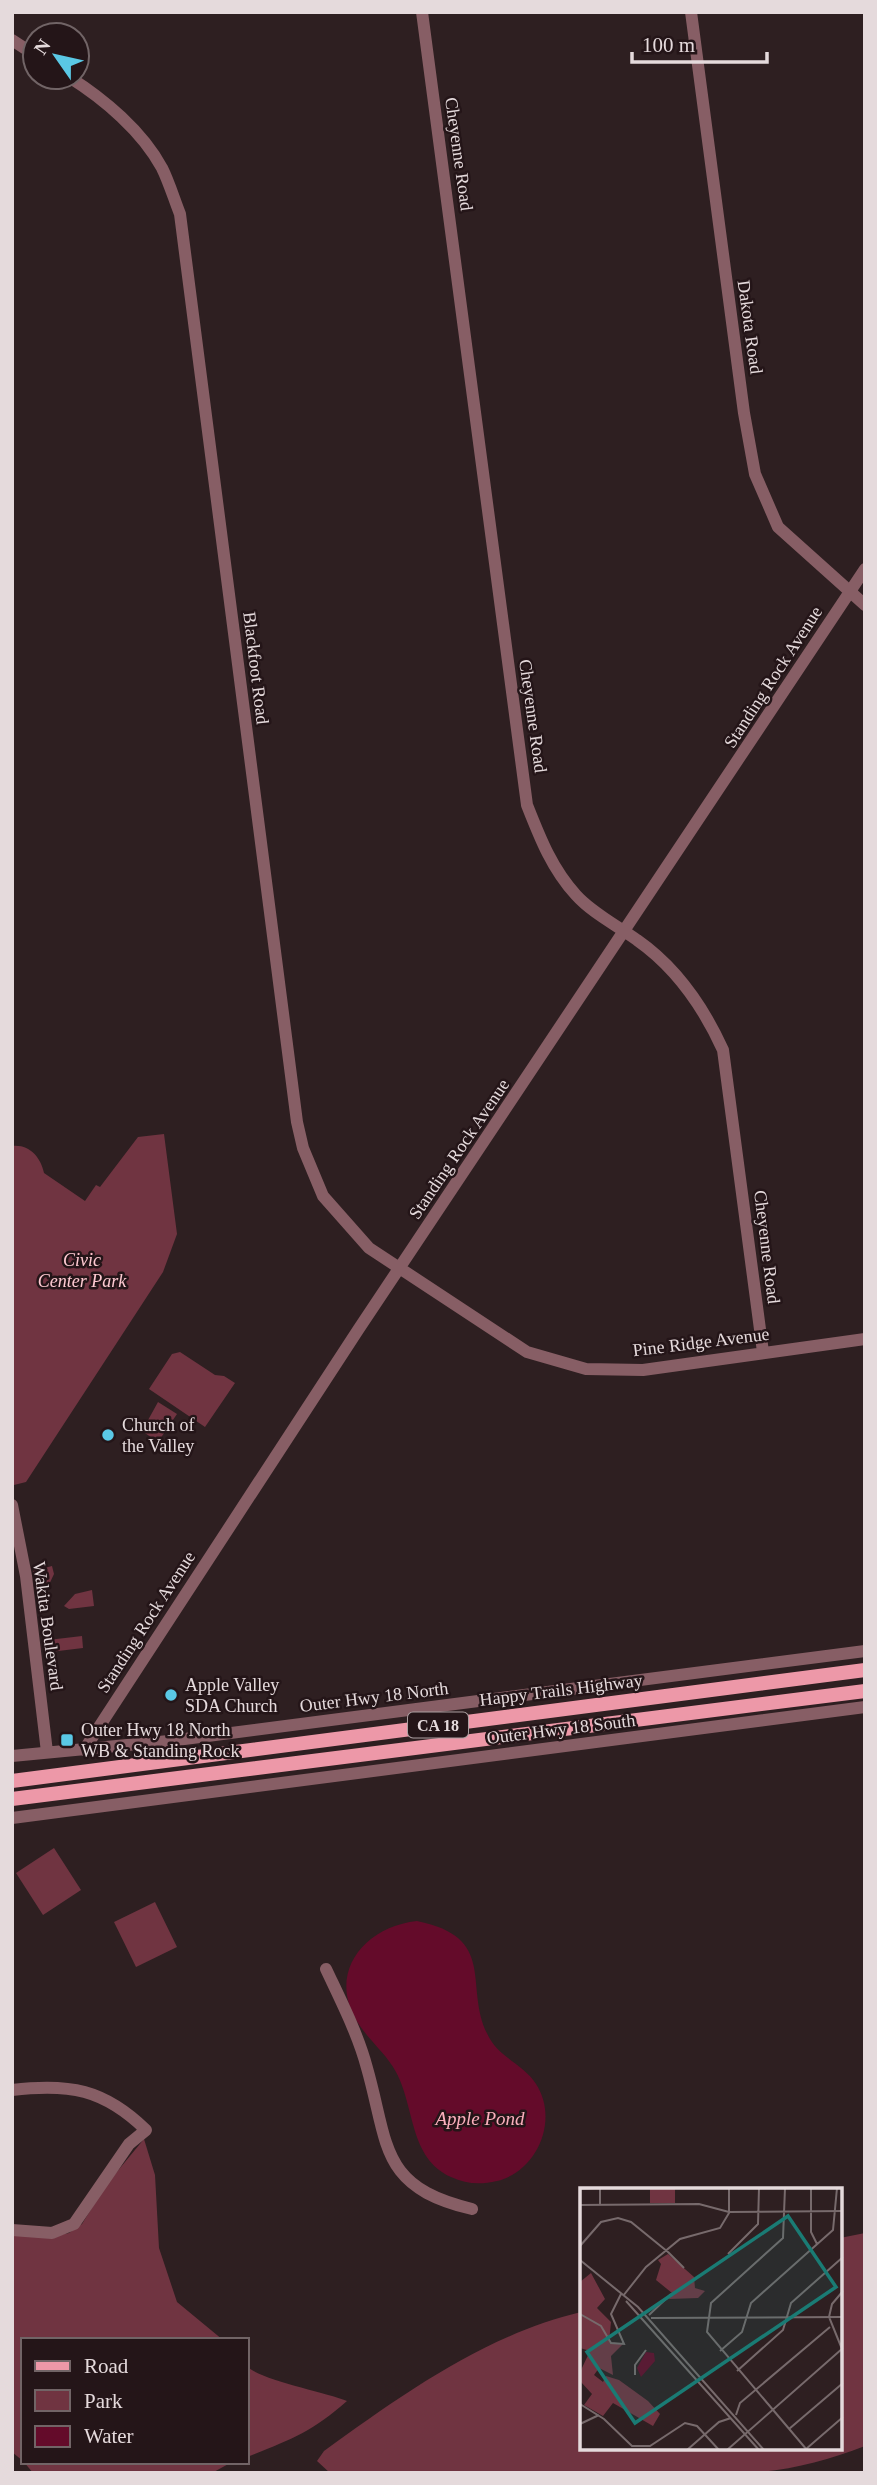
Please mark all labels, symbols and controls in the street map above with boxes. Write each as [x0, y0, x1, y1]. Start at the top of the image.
north arrow [21, 21, 91, 91]
scale bar [632, 21, 767, 65]
text: 100 m [642, 33, 695, 57]
text: N [30, 35, 55, 58]
street label: Cheyenne Road [441, 96, 477, 212]
street label: Dakota Road [734, 279, 766, 375]
street label: Standing Rock Avenue [720, 603, 826, 751]
street label: Blackfoot Road [239, 610, 273, 726]
street label: Cheyenne Road [515, 658, 551, 774]
street label: Standing Rock Avenue [405, 1075, 513, 1223]
street label: Cheyenne Road [750, 1189, 784, 1305]
park label: Civic Center Park [38, 1250, 127, 1291]
street label: Pine Ridge Avenue [631, 1324, 771, 1360]
place label: Church of the Valley [122, 1415, 194, 1456]
marker: Church of the Valley [100, 1427, 116, 1443]
street label: Standing Rock Avenue [93, 1548, 199, 1696]
street label: Wakita Boulevard [29, 1560, 67, 1692]
street label: Happy Trails Highway [478, 1670, 644, 1710]
place label: Apple Valley SDA Church [185, 1675, 279, 1716]
street label: Outer Hwy 18 North [299, 1678, 449, 1716]
marker: Apple Valley SDA Church [163, 1687, 179, 1703]
street label: Outer Hwy 18 South [486, 1710, 636, 1748]
road number: CA 18 [408, 1712, 468, 1737]
place label: Outer Hwy 18 North WB & Standing Rock [81, 1720, 240, 1761]
marker: Outer Hwy 18 North WB & Standing Rock [59, 1732, 75, 1748]
water label: Apple Pond [433, 2108, 525, 2129]
inset map [580, 2188, 842, 2450]
legend [21, 2338, 248, 2464]
text: Road [84, 2354, 129, 2378]
text: Park [84, 2389, 123, 2413]
text: Water [84, 2424, 134, 2448]

